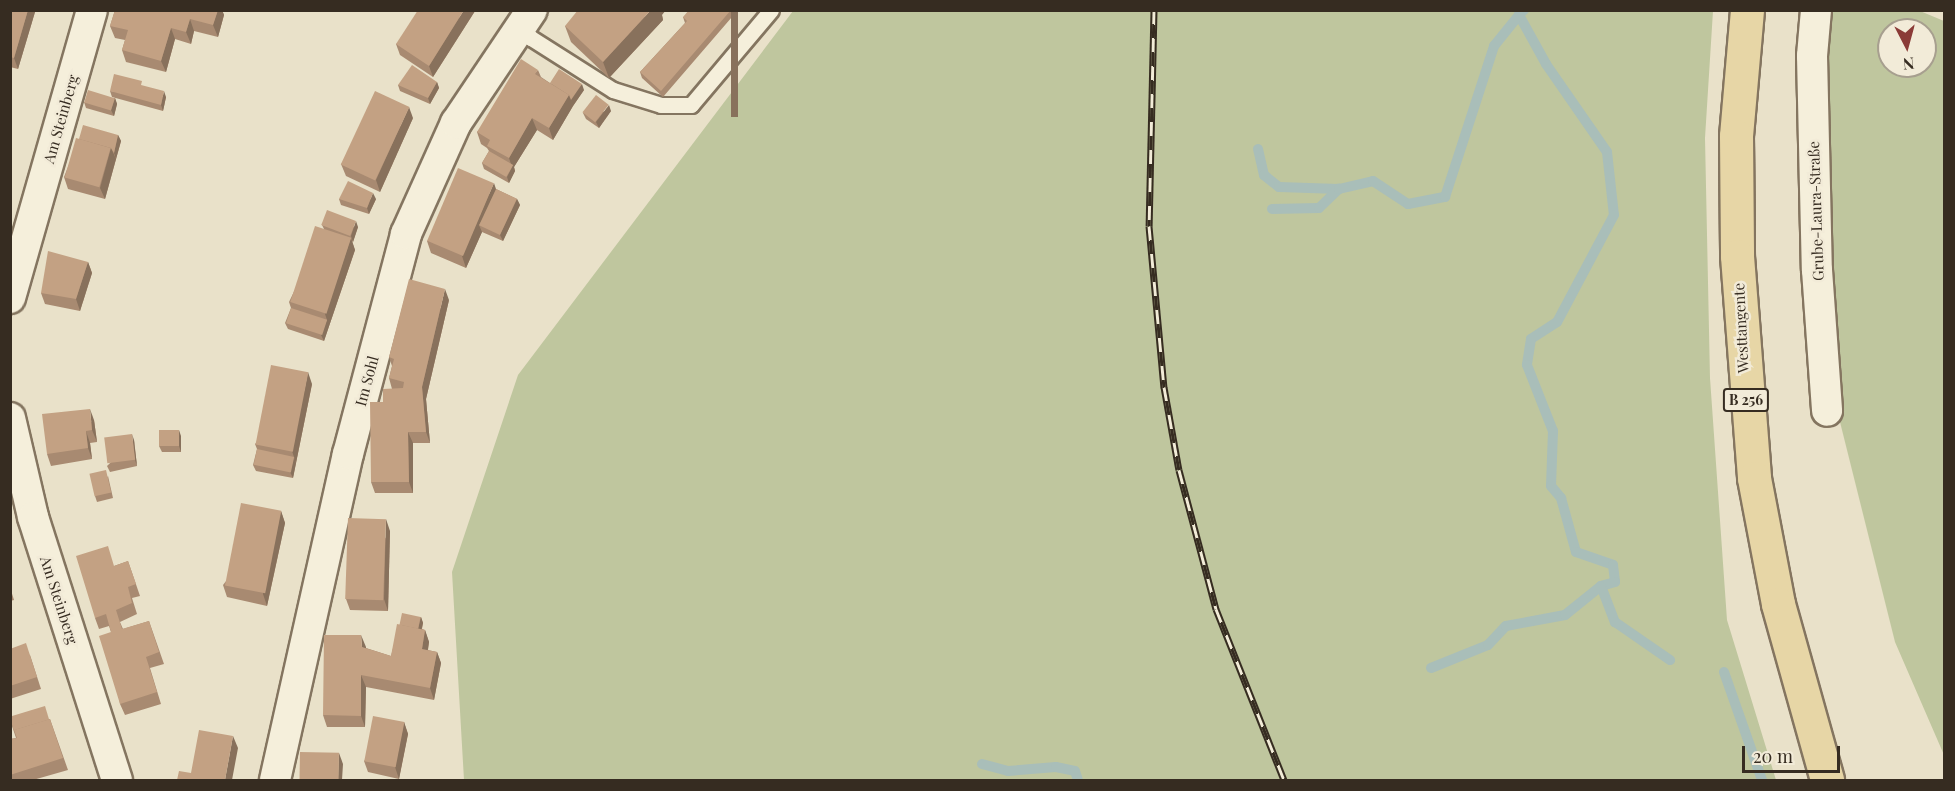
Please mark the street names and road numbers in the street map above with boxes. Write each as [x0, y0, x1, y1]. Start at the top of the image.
street label: Am Steinberg [40, 73, 82, 165]
street label: Grube-Laura-Straße [1805, 141, 1827, 281]
street label: Westtangente [1730, 282, 1752, 374]
street label: Im Sohl [352, 354, 382, 408]
road number: B 256 [1722, 389, 1770, 411]
street label: Am Steinberg [36, 554, 82, 646]

